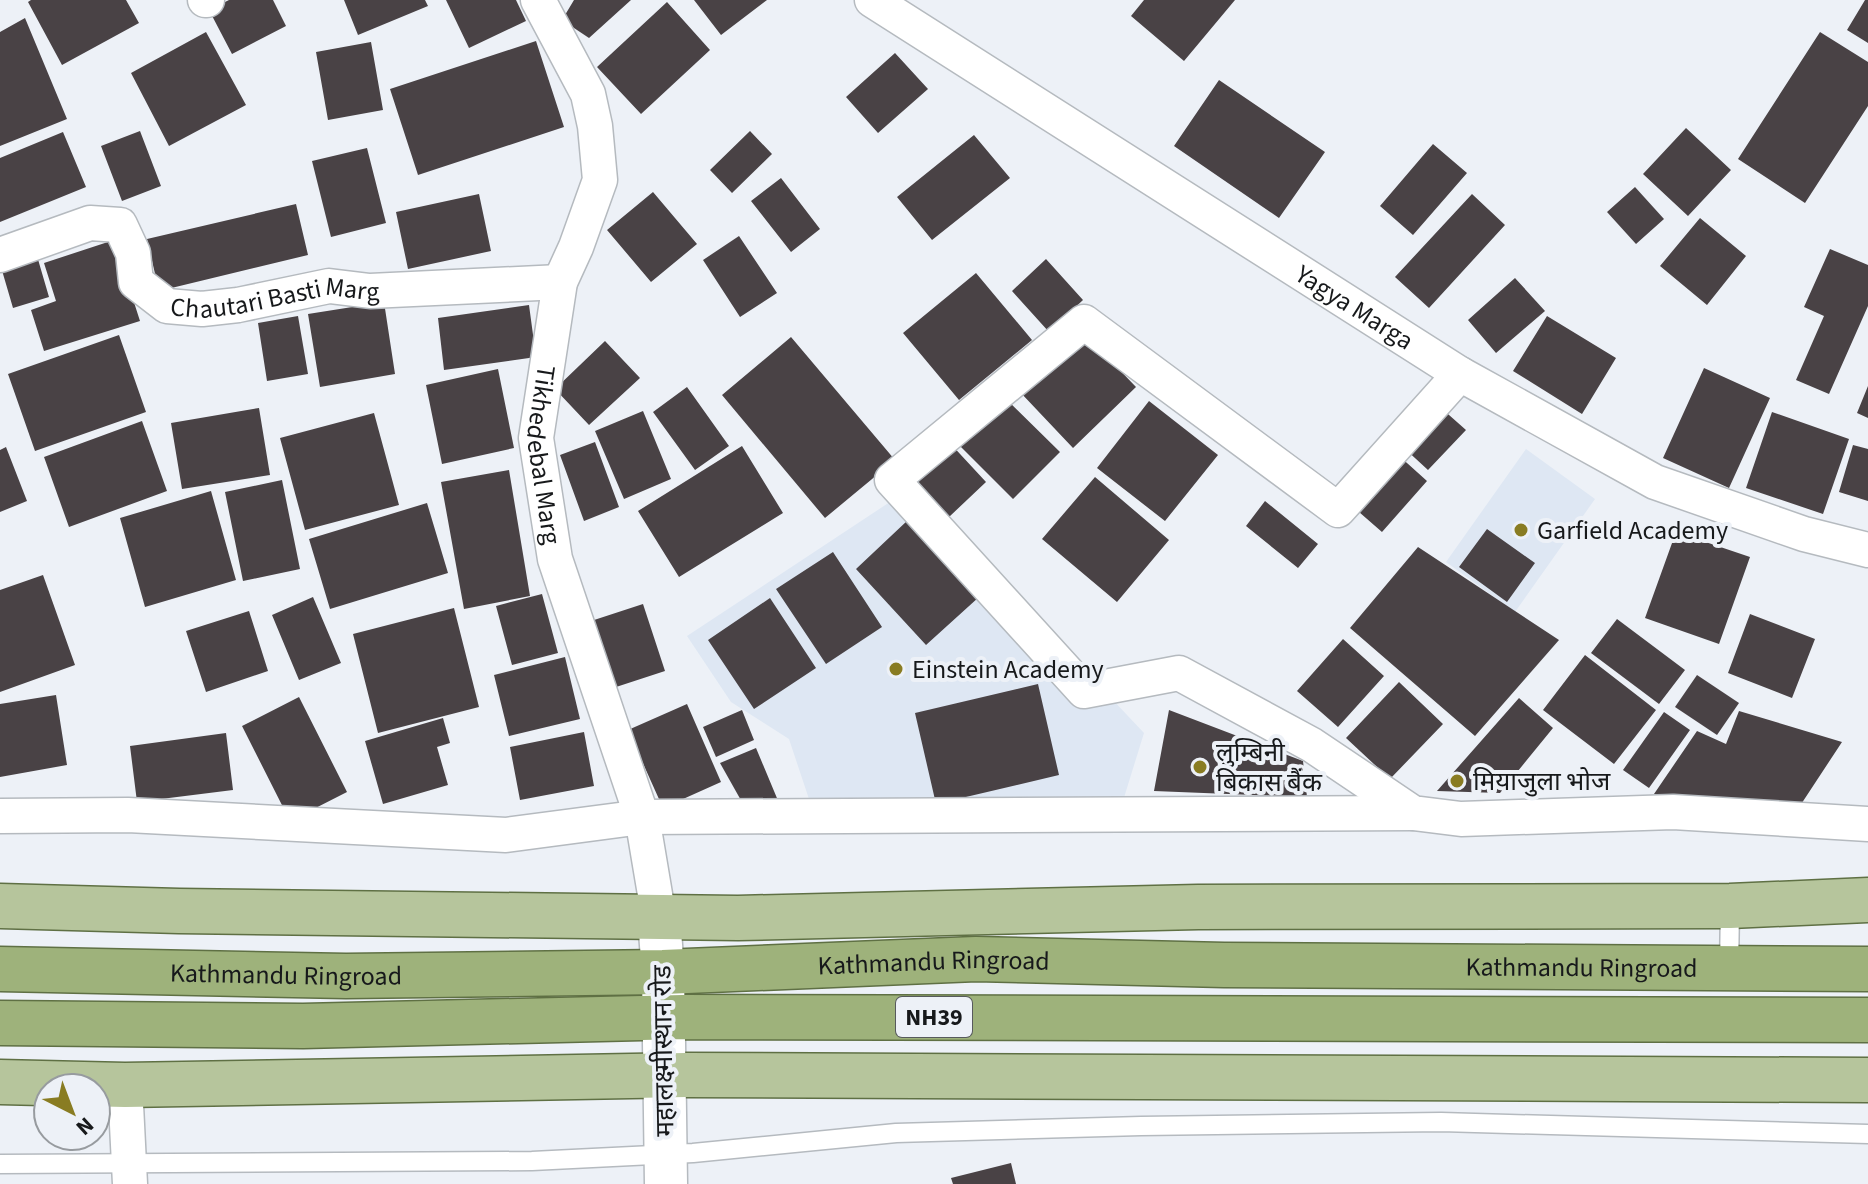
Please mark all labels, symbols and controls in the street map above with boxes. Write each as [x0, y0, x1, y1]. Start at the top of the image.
street label: Yagya Marga [1287, 255, 1421, 359]
street label: Chautari Basti Marg [169, 268, 380, 328]
street label: Tikhedebal Marg [517, 363, 570, 547]
place label: Garfield Academy [1537, 512, 1728, 549]
marker: Garfield Academy [1512, 521, 1530, 539]
place label: Einstein Academy [912, 651, 1104, 688]
marker: Einstein Academy [887, 660, 905, 678]
place label: लुम्बिनी बिकास बैंक [1216, 734, 1323, 801]
marker: लुम्बिनी बिकास बैंक [1191, 758, 1209, 776]
place label: मियाजुला भोज [1473, 763, 1611, 800]
marker: मियाजुला भोज [1448, 772, 1466, 790]
street label: Kathmandu Ringroad [817, 941, 1050, 985]
street label: Kathmandu Ringroad [1465, 949, 1698, 987]
street label: Kathmandu Ringroad [170, 954, 402, 995]
street label: महालक्ष्मीस्थान रोड [643, 964, 683, 1137]
road number: NH39 [896, 997, 972, 1037]
north arrow [32, 1072, 112, 1152]
text: N [69, 1109, 101, 1143]

